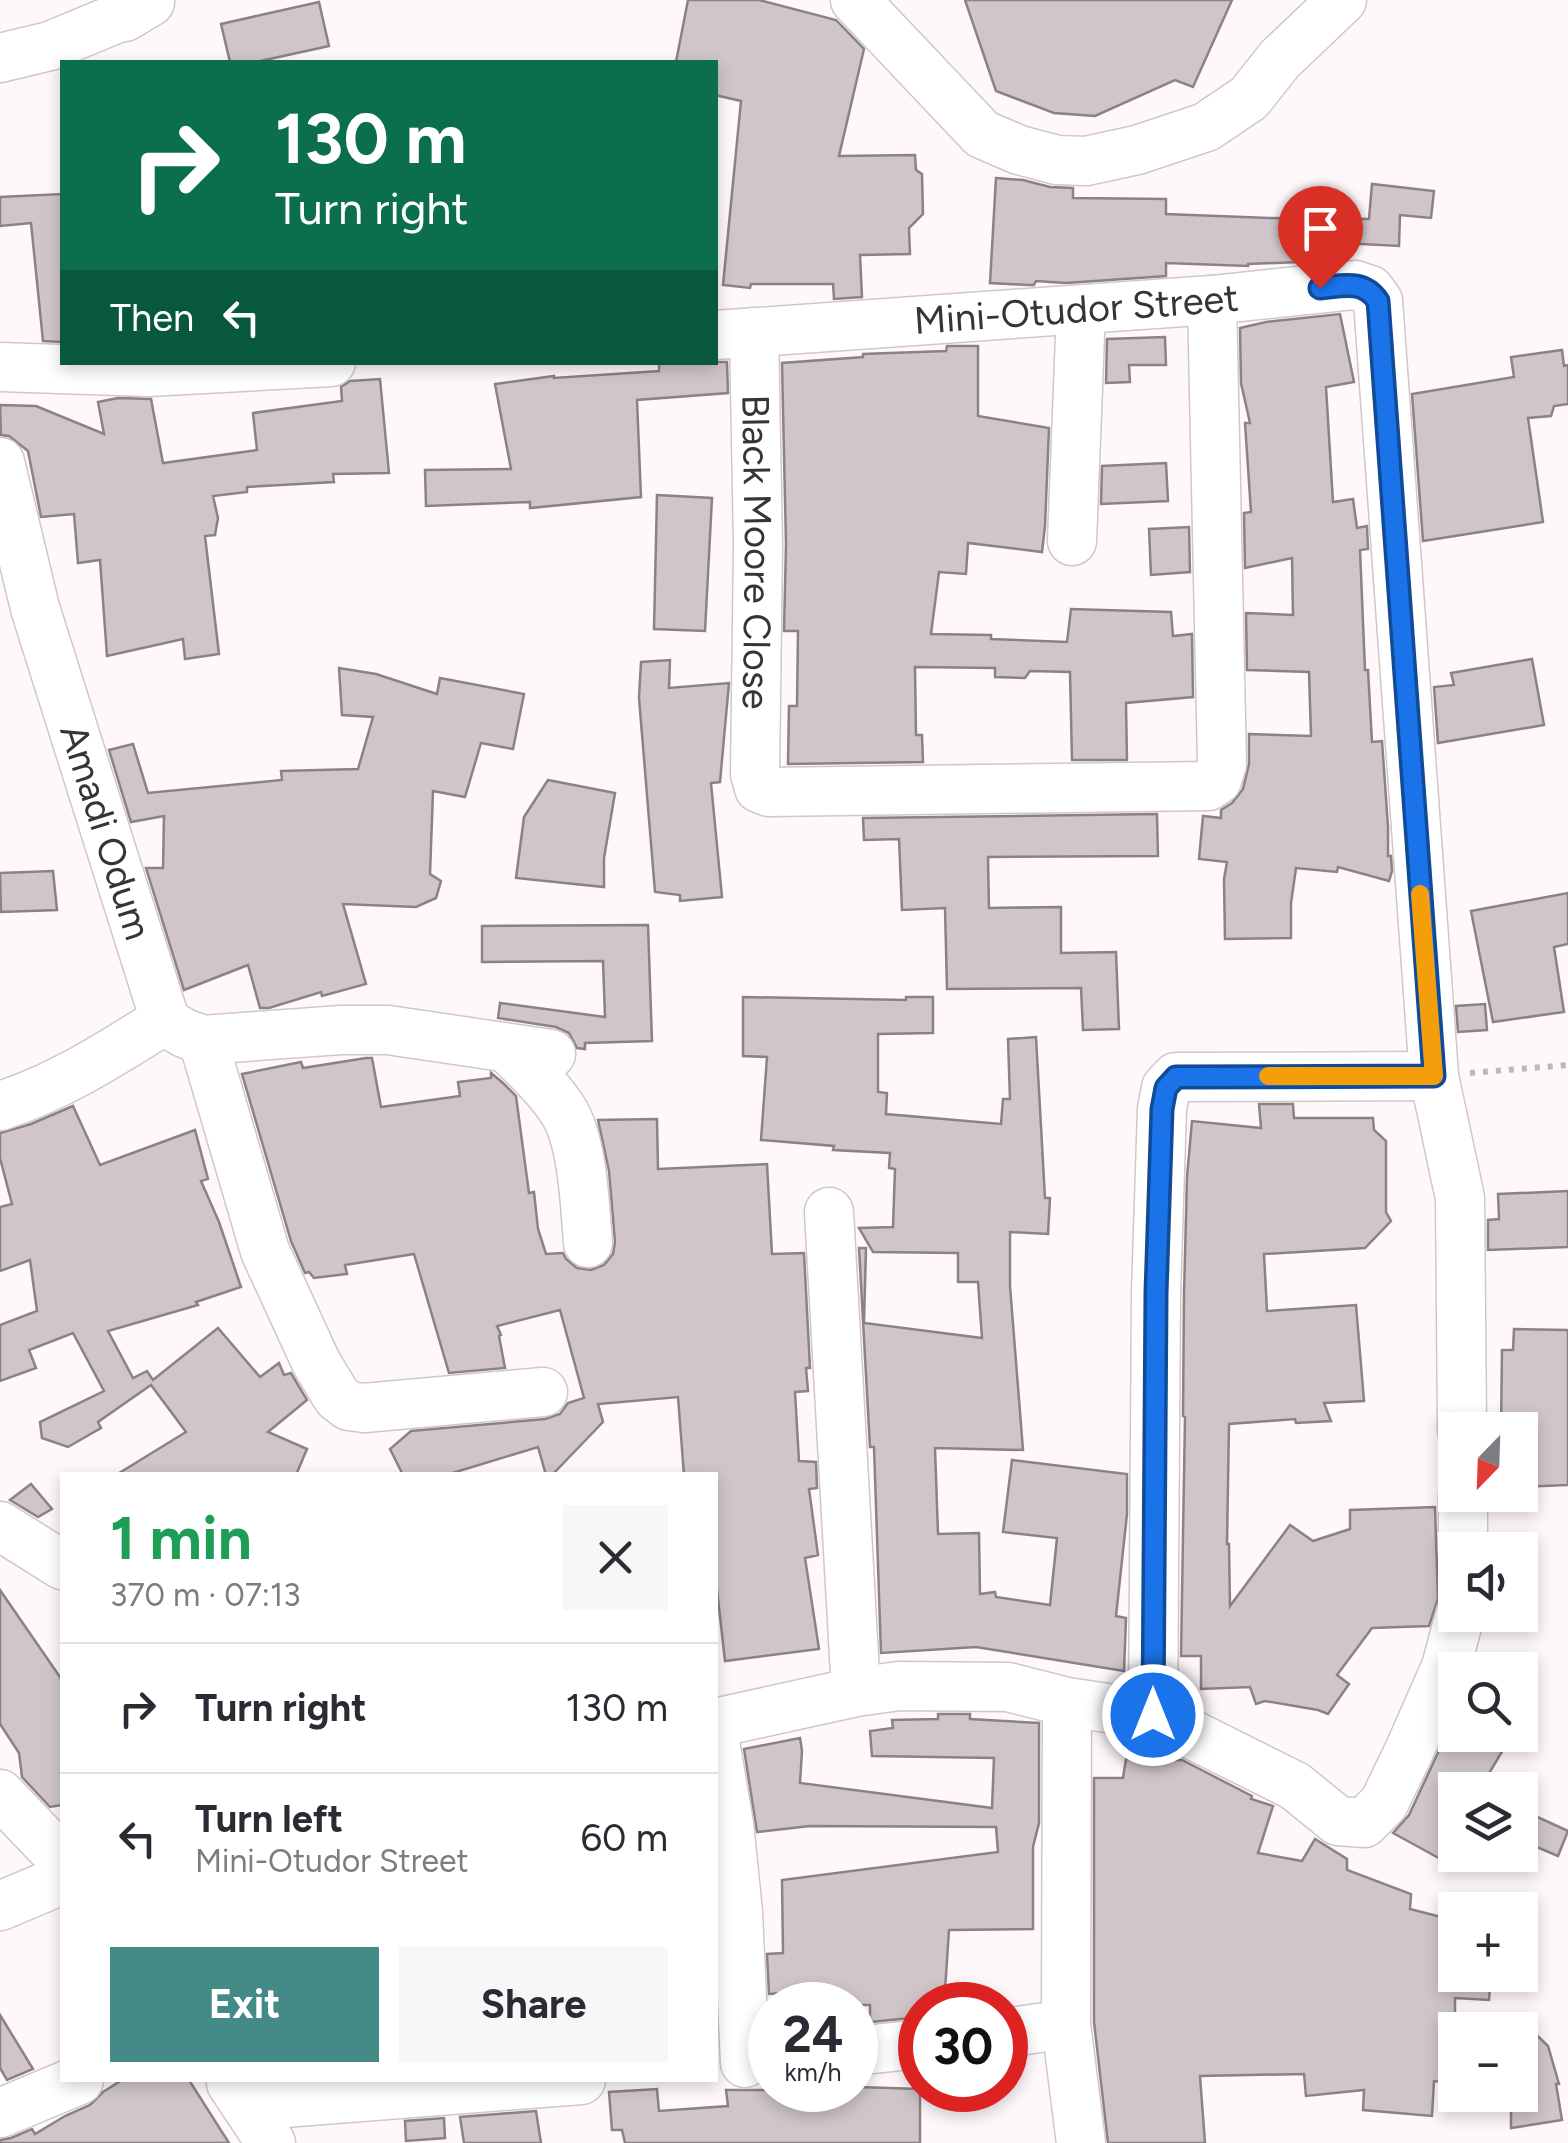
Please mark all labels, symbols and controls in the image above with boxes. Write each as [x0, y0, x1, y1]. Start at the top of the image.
text: 130 m [275, 96, 467, 181]
icon: right [110, 100, 240, 230]
text: Turn right [275, 181, 468, 235]
pin [1278, 186, 1363, 289]
icon: arrive [1293, 201, 1348, 256]
street label: Mini-Otudor Street [912, 274, 1241, 344]
icon: left [214, 290, 269, 345]
text: Then [110, 295, 194, 341]
street label: Black Moore Close [732, 394, 781, 710]
street label: Amadi Odum [50, 719, 161, 945]
north arrow [1438, 1412, 1538, 1512]
map controls [1438, 1412, 1538, 2112]
text: 1 min [110, 1502, 252, 1574]
button: close [563, 1505, 668, 1610]
button: sound [1438, 1532, 1538, 1632]
text: 370 m · 07:13 [110, 1576, 301, 1614]
button: search [1438, 1652, 1538, 1752]
position arrow [1101, 1663, 1205, 1767]
icon: right [110, 1681, 165, 1736]
text: Turn right [195, 1685, 367, 1731]
text: 130 m [566, 1685, 668, 1731]
button: layers [1438, 1772, 1538, 1872]
text: Turn left [195, 1796, 343, 1842]
icon: left [110, 1811, 165, 1866]
text: 60 m [580, 1815, 668, 1861]
text: Mini-Otudor Street [195, 1842, 469, 1880]
button: + [1438, 1892, 1538, 1992]
button: Exit [110, 1947, 379, 2062]
button: Share [399, 1947, 668, 2062]
speed limit sign: 30 [898, 1982, 1028, 2112]
text: 24 [783, 2004, 843, 2065]
button: − [1438, 2012, 1538, 2112]
text: km/h [784, 2057, 842, 2087]

